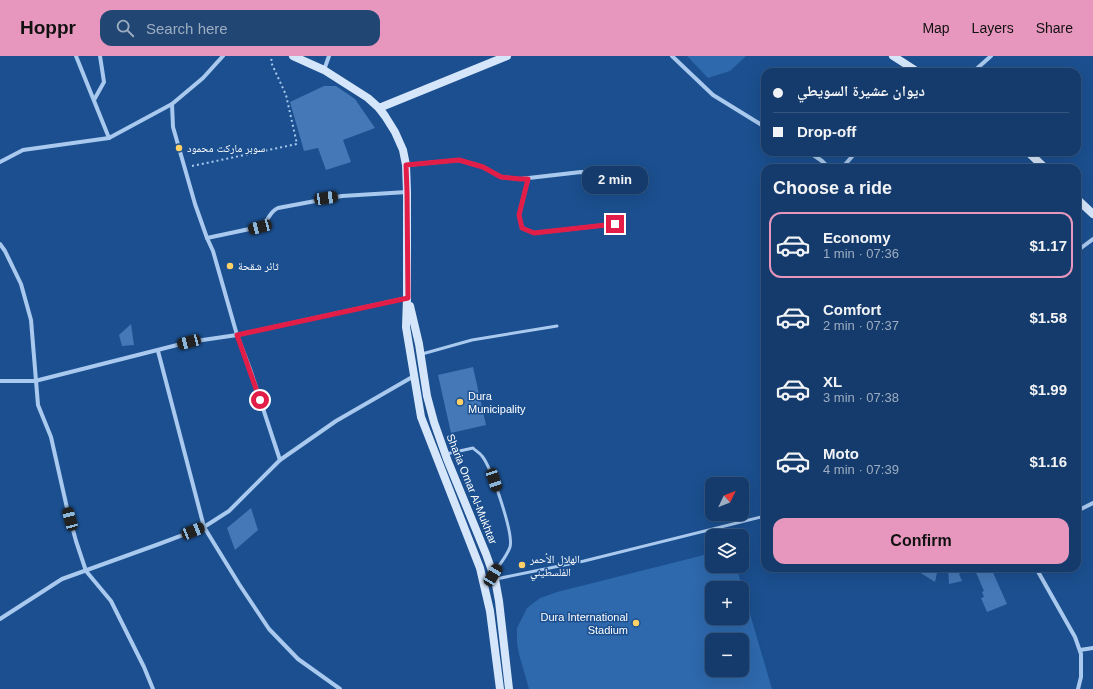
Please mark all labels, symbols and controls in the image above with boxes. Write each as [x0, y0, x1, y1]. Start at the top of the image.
search box [100, 10, 380, 46]
text: Hoppr [20, 17, 76, 38]
icon: search [114, 17, 136, 39]
text: Search here [146, 20, 228, 37]
text: Map [922, 20, 950, 36]
text: Layers [972, 20, 1014, 36]
text: Share [1036, 20, 1073, 36]
text: ديوان عشيرة السويطي [797, 82, 925, 99]
text: Drop-off [797, 123, 856, 140]
place label: سوبر ماركت محمود [187, 142, 265, 154]
marker: سوبر ماركت محمود [174, 143, 184, 153]
callout: 2 min [582, 166, 648, 194]
text: 2 min [598, 172, 632, 187]
text: Choose a ride [773, 178, 892, 198]
car [313, 190, 339, 206]
route end [606, 215, 624, 233]
car [247, 218, 273, 236]
icon: car [775, 227, 811, 263]
text: Economy [823, 229, 891, 246]
text: $1.17 [1029, 237, 1067, 254]
text: 1 min · 07:36 [823, 246, 899, 261]
place label: ثائر شقحة [238, 260, 279, 272]
marker: ثائر شقحة [225, 261, 235, 271]
icon: car [775, 299, 811, 335]
text: Comfort [823, 301, 881, 318]
text: $1.58 [1029, 309, 1067, 326]
text: 2 min · 07:37 [823, 318, 899, 333]
car [176, 333, 202, 351]
icon: car [775, 371, 811, 407]
text: XL [823, 373, 842, 390]
text: $1.99 [1029, 381, 1067, 398]
place label: Dura Municipality [468, 390, 526, 415]
text: 3 min · 07:38 [823, 390, 899, 405]
route start [251, 391, 269, 409]
marker: Dura Municipality [455, 397, 465, 407]
street label: Sharia Omar Al-Mukhtar [444, 432, 500, 546]
icon: car [775, 443, 811, 479]
text: Moto [823, 445, 859, 462]
text: $1.16 [1029, 453, 1067, 470]
text: 4 min · 07:39 [823, 462, 899, 477]
car [485, 467, 503, 493]
north arrow [705, 477, 749, 521]
map controls [705, 477, 749, 677]
car [61, 506, 79, 532]
button: Confirm [773, 518, 1069, 564]
car [180, 521, 206, 541]
button: layers [705, 529, 749, 573]
place label: الهلال الأحمر الفلسطيني [529, 553, 580, 581]
marker: الهلال الأحمر الفلسطيني [517, 560, 527, 570]
car [482, 562, 504, 588]
button: + [705, 581, 749, 625]
place label: Dura International Stadium [541, 611, 628, 636]
marker: Dura International Stadium [631, 618, 641, 628]
button: − [705, 633, 749, 677]

